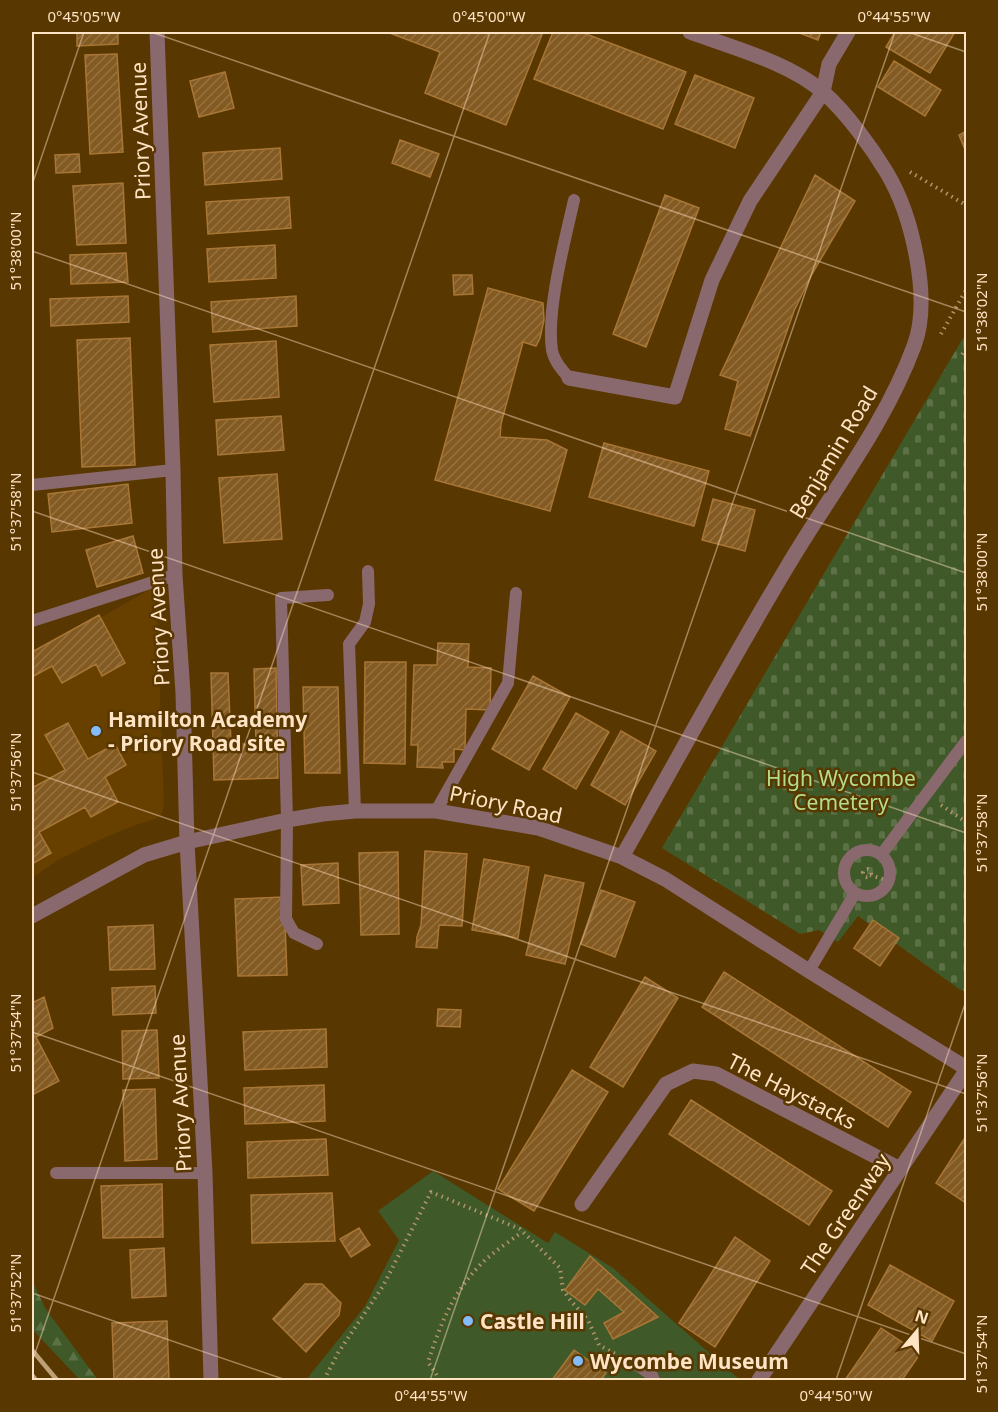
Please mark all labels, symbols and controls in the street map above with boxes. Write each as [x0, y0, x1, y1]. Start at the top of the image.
text: 0°45'05"W [47, 6, 121, 26]
text: 0°45'00"W [452, 6, 526, 26]
text: 0°44'55"W [857, 6, 931, 26]
street label: Priory Avenue [124, 62, 156, 200]
text: 51°38'00"N [5, 212, 25, 290]
text: 51°38'02"N [971, 273, 991, 351]
street label: Benjamin Road [782, 381, 884, 523]
text: 51°37'58"N [5, 473, 25, 551]
text: 51°38'00"N [971, 533, 991, 611]
street label: Priory Avenue [140, 547, 176, 687]
place label: Hamilton Academy - Priory Road site [108, 705, 307, 757]
marker: Hamilton Academy - Priory Road site [89, 724, 103, 738]
text: 51°37'56"N [5, 733, 25, 811]
park label: High Wycombe Cemetery [766, 764, 916, 816]
street label: Priory Road [447, 778, 565, 830]
text: 51°37'58"N [971, 794, 991, 872]
text: 51°37'54"N [5, 994, 25, 1072]
street label: Priory Avenue [162, 1033, 198, 1173]
street label: The Haystacks [723, 1047, 861, 1135]
text: 51°37'56"N [971, 1054, 991, 1132]
street label: The Greenway [794, 1147, 896, 1280]
text: 51°37'52"N [5, 1254, 25, 1332]
north arrow [887, 1301, 947, 1361]
text: N [912, 1304, 932, 1329]
place label: Castle Hill [480, 1307, 585, 1335]
marker: Castle Hill [461, 1314, 475, 1328]
text: 51°37'54"N [971, 1315, 991, 1393]
place label: Wycombe Museum [590, 1347, 789, 1375]
marker: Wycombe Museum [571, 1354, 585, 1368]
text: 0°44'55"W [394, 1385, 468, 1405]
text: 0°44'50"W [799, 1385, 873, 1405]

